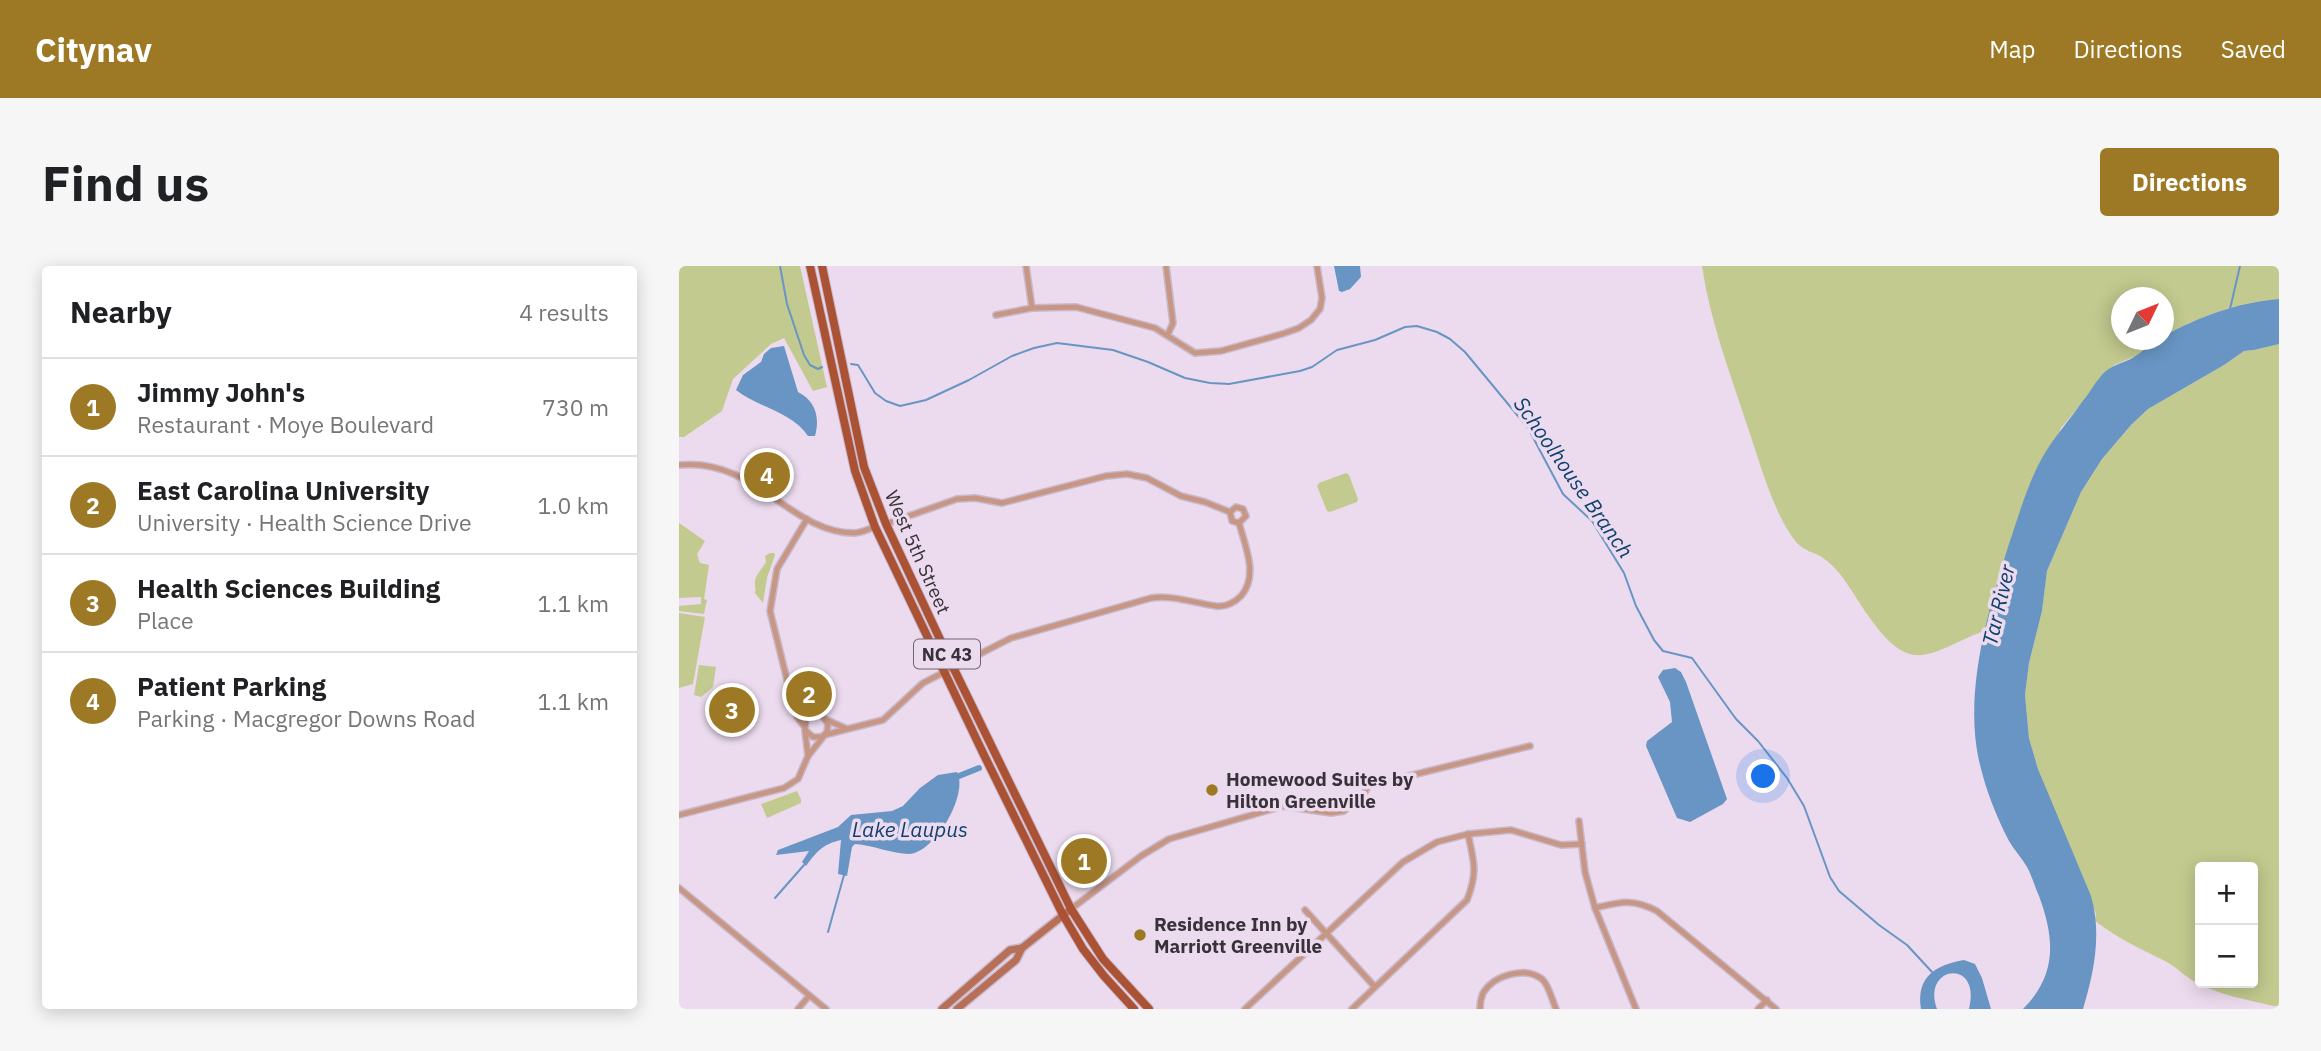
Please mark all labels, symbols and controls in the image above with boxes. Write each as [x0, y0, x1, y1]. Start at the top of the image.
text: Citynav [35, 28, 152, 71]
text: Map [1989, 33, 2035, 65]
text: Directions [2073, 33, 2183, 65]
text: Saved [2221, 33, 2286, 65]
button: Directions [2100, 148, 2279, 216]
text: Find us [42, 151, 209, 214]
north arrow [2111, 287, 2174, 350]
text: Nearby [70, 292, 172, 331]
text: 4 results [519, 297, 609, 327]
text: Jimmy John's [137, 375, 305, 409]
water label: Schoolhouse Branch [1508, 391, 1640, 563]
text: 1 [86, 392, 100, 422]
text: 730 m [542, 392, 609, 422]
text: Restaurant · Moye Boulevard [137, 409, 434, 439]
pin: 4 [744, 449, 790, 501]
text: East Carolina University [137, 473, 429, 507]
street label: West 5th Street [880, 486, 956, 618]
text: 2 [86, 490, 100, 520]
text: 1.0 km [538, 490, 609, 520]
text: University · Health Science Drive [137, 507, 472, 537]
water label: Tar River [1975, 560, 2021, 648]
text: Health Sciences Building [137, 571, 440, 605]
text: 3 [86, 588, 100, 618]
text: 1.1 km [538, 588, 609, 618]
text: Place [137, 605, 194, 635]
road number: NC 43 [914, 640, 980, 668]
pin: 2 [786, 668, 832, 720]
text: Patient Parking [137, 669, 326, 703]
pin: 3 [709, 684, 755, 736]
text: 4 [86, 686, 100, 716]
text: 1.1 km [538, 686, 609, 716]
text: Parking · Macgregor Downs Road [137, 703, 476, 733]
your location [1746, 759, 1780, 793]
place label: Homewood Suites by Hilton Greenville [1226, 767, 1414, 813]
marker: Homewood Suites by Hilton Greenville [1204, 782, 1220, 798]
water label: Lake Laupus [852, 815, 968, 843]
pin: 1 [1061, 835, 1107, 887]
map controls [2195, 862, 2258, 988]
button: + [2195, 862, 2258, 925]
place label: Residence Inn by Marriott Greenville [1154, 912, 1322, 958]
button: − [2195, 925, 2258, 988]
marker: Residence Inn by Marriott Greenville [1132, 927, 1148, 943]

